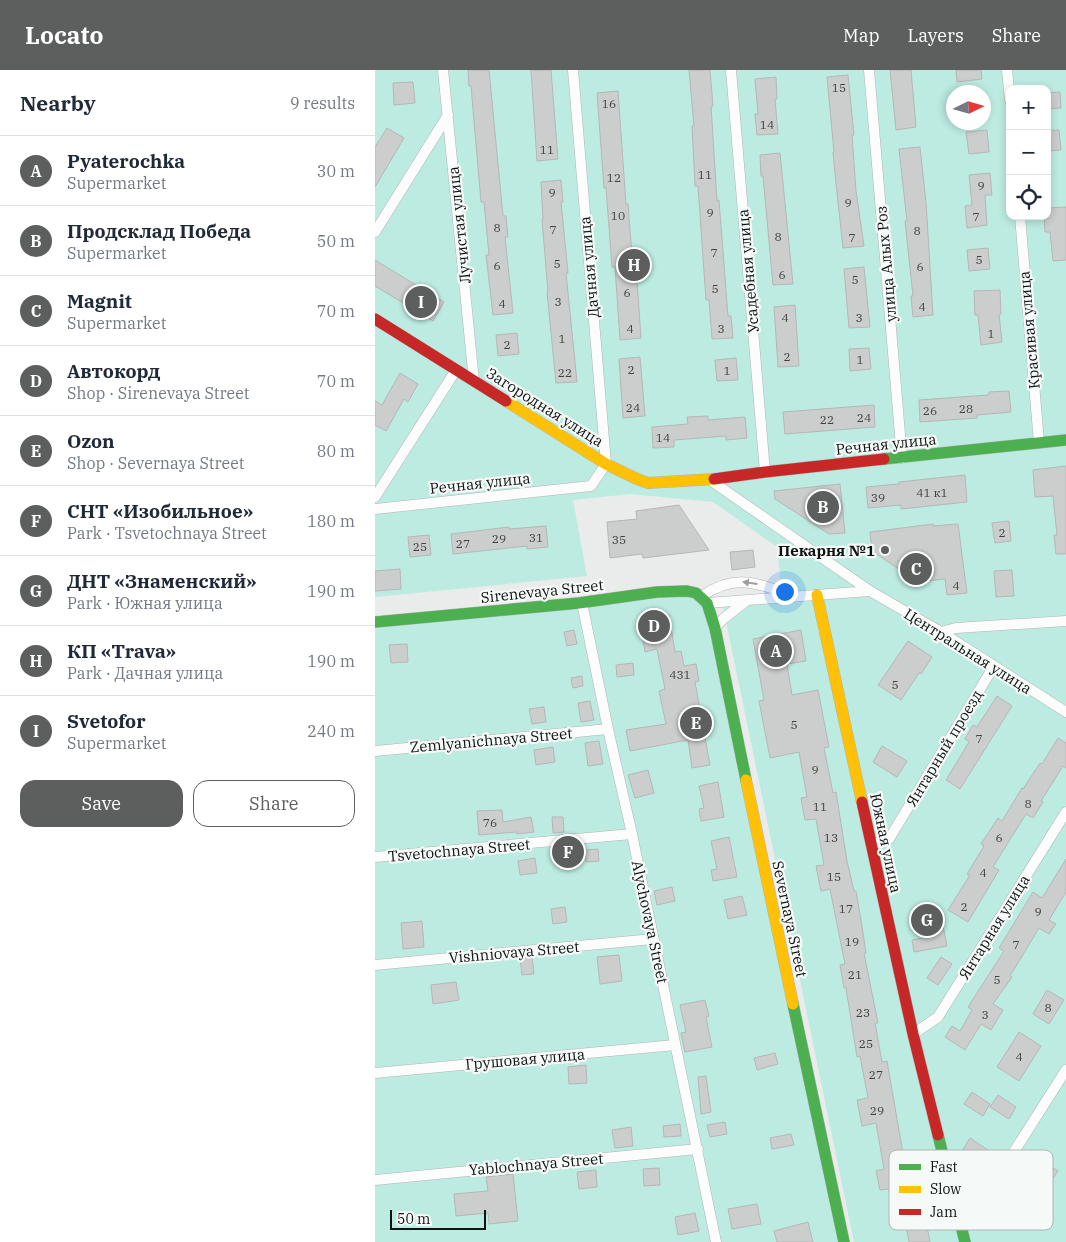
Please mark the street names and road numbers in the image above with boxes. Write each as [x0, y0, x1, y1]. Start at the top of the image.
street label: Лучистая улица [443, 165, 475, 285]
street label: улица Алых Роз [871, 205, 901, 323]
street label: Усадебная улица [733, 208, 763, 334]
street label: Дачная улица [575, 215, 603, 319]
street label: Красивая улица [1014, 270, 1044, 390]
street label: Загородная улица [483, 363, 607, 451]
street label: Речная улица [835, 429, 937, 459]
street label: Речная улица [429, 468, 531, 498]
street label: Sirenevaya Street [480, 575, 604, 607]
street label: Центральная улица [901, 604, 1035, 698]
street label: Янтарный проезд [902, 686, 986, 810]
street label: Zemlyanichnaya Street [409, 723, 573, 757]
street label: Южная улица [866, 791, 906, 895]
street label: Tsvetochnaya Street [387, 834, 531, 866]
street label: Alychovaya Street [628, 859, 672, 985]
street label: Severnaya Street [768, 859, 812, 979]
street label: Янтарная улица [954, 871, 1034, 983]
street label: Vishniovaya Street [448, 937, 580, 967]
street label: Грушовая улица [464, 1044, 586, 1074]
street label: Yablochnaya Street [468, 1149, 604, 1179]

